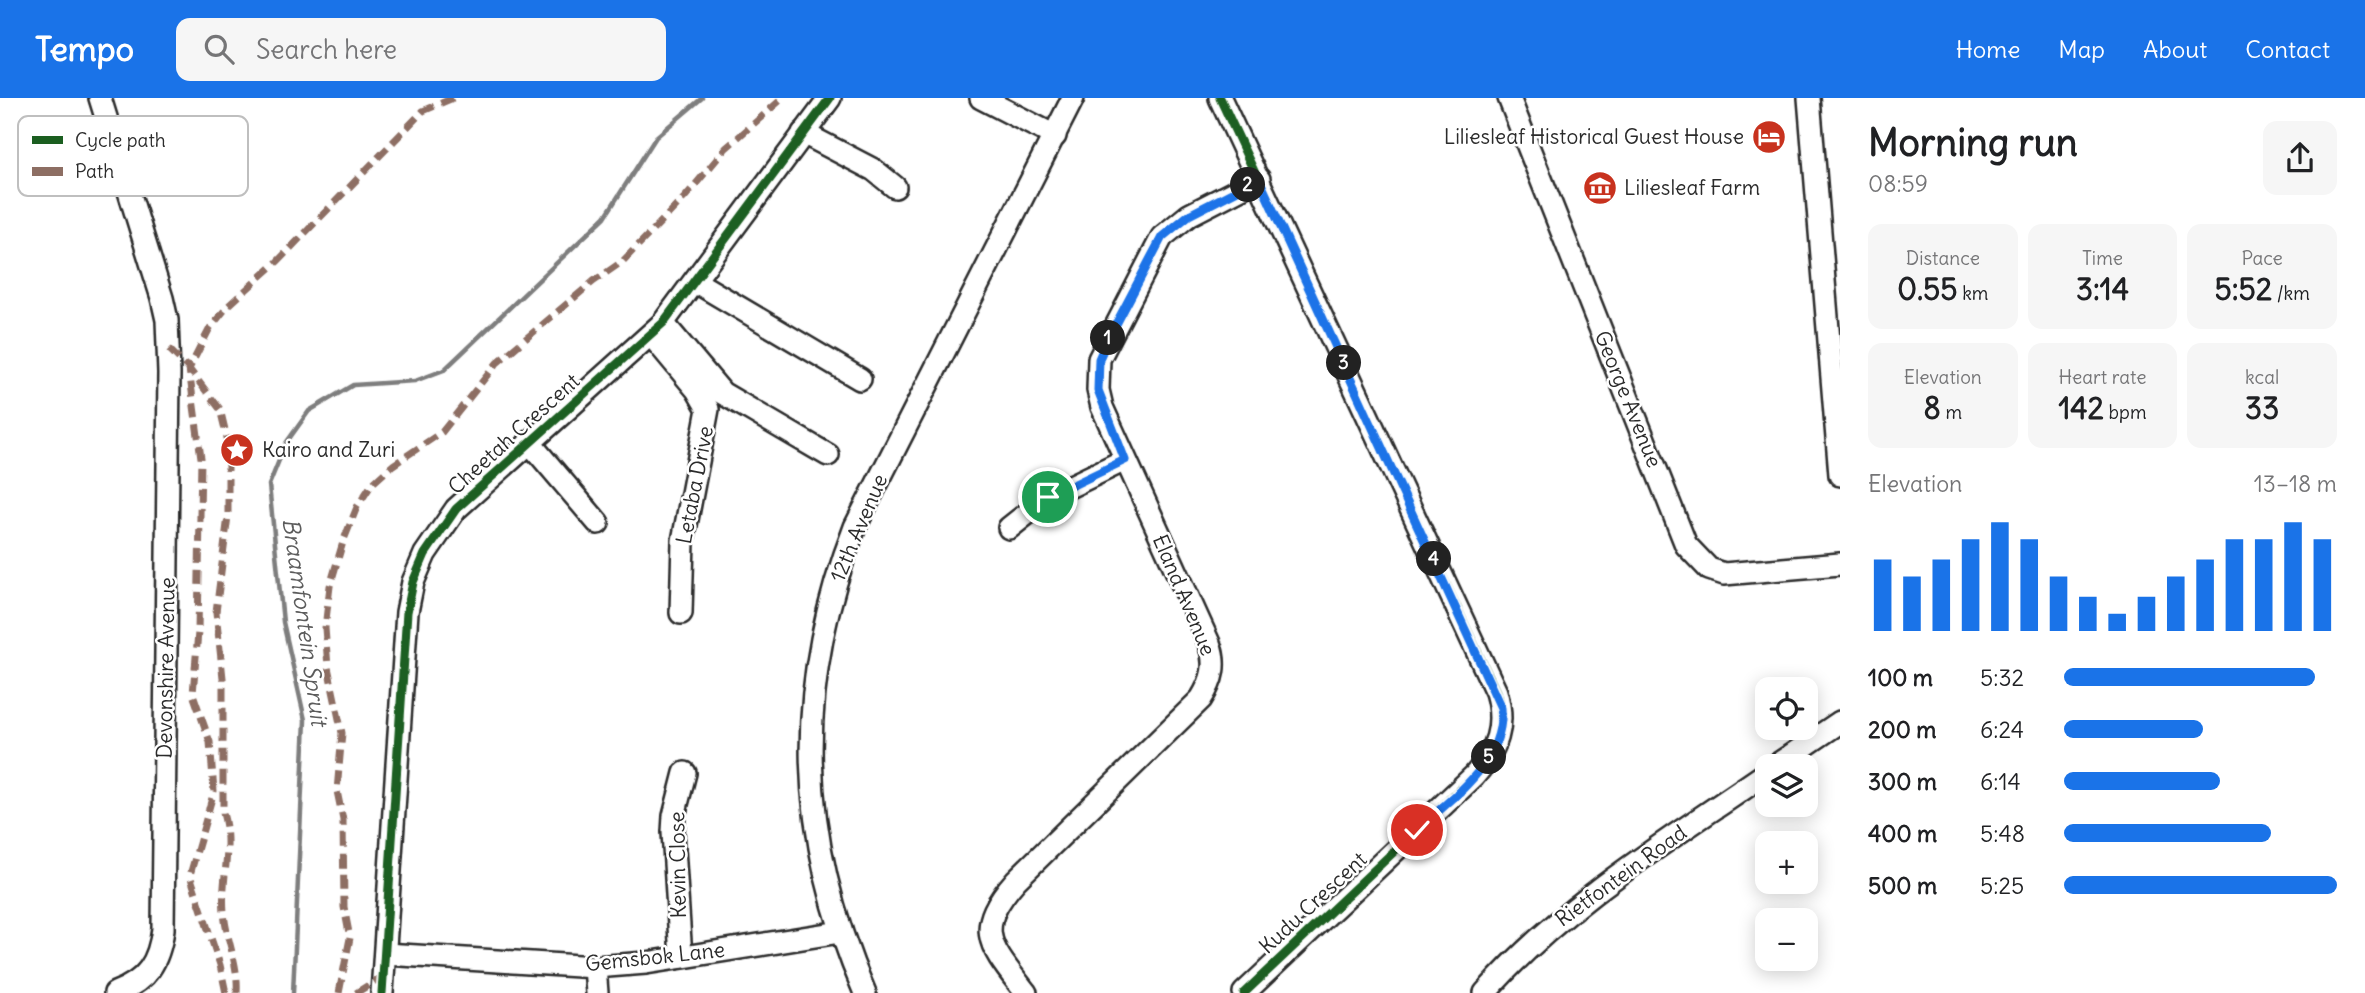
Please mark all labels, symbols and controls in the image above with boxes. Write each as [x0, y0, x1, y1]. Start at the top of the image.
search box [176, 18, 666, 81]
text: Tempo [35, 28, 134, 70]
icon: search [200, 30, 238, 68]
text: Search here [256, 33, 397, 66]
text: Home [1956, 34, 2020, 64]
text: Map [2058, 34, 2105, 64]
text: About [2143, 34, 2207, 64]
text: Contact [2245, 34, 2330, 64]
legend [18, 116, 248, 196]
hotel icon: Liliesleaf Historical Guest House [1750, 118, 1788, 156]
text: Morning run [1868, 119, 2078, 166]
button: share [2263, 121, 2337, 195]
place label: Liliesleaf Historical Guest House [1444, 123, 1744, 150]
text: Cycle path [75, 128, 166, 152]
text: Path [75, 159, 114, 183]
pin: 2 [1230, 168, 1266, 202]
museum icon: Liliesleaf Farm [1581, 169, 1619, 207]
text: 08:59 [1868, 169, 1928, 198]
text: 2 [1242, 172, 1253, 196]
place label: Liliesleaf Farm [1624, 174, 1760, 201]
text: Distance [1906, 246, 1980, 270]
text: Time [2082, 246, 2123, 270]
text: Pace [2242, 246, 2283, 270]
text: 0.55 [1897, 270, 1958, 308]
text: 3:14 [2076, 270, 2129, 308]
text: 5:52 [2214, 270, 2272, 308]
text: km [1958, 281, 1989, 305]
text: /km [2272, 281, 2310, 305]
pin: 1 [1090, 320, 1126, 356]
text: 1 [1104, 325, 1111, 349]
street label: George Avenue [1589, 327, 1668, 471]
pin: 3 [1326, 345, 1362, 380]
text: 3 [1338, 350, 1349, 374]
text: Elevation [1904, 365, 1982, 389]
text: Heart rate [2058, 365, 2147, 389]
text: kcal [2245, 365, 2279, 389]
street label: Cheetah Crescent [442, 367, 585, 500]
text: 8 [1924, 389, 1941, 427]
text: 142 [2058, 389, 2104, 427]
text: 33 [2245, 389, 2279, 427]
text: m [1941, 400, 1962, 424]
text: bpm [2104, 400, 2147, 424]
street label: Letaba Drive [670, 424, 719, 546]
place icon: Kairo and Zuri [218, 431, 256, 469]
place label: Kairo and Zuri [262, 436, 395, 463]
pin [1018, 467, 1078, 527]
text: Elevation [1868, 469, 1962, 498]
text: 13–18 m [2254, 469, 2337, 498]
street label: 12th Avenue [824, 470, 893, 586]
icon: arrive [1029, 478, 1067, 516]
water label: Braamfontein Spruit [277, 516, 335, 731]
street label: Eland Avenue [1147, 530, 1222, 659]
pin: 4 [1416, 542, 1452, 576]
text: 4 [1428, 546, 1439, 570]
street label: Devonshire Avenue [150, 577, 181, 759]
text: 100 m [1868, 663, 1933, 692]
text: 5:32 [1980, 663, 2024, 692]
map controls [1755, 677, 1818, 971]
button: locate [1755, 677, 1818, 740]
text: 200 m [1868, 715, 1937, 744]
text: 6:24 [1980, 715, 2024, 744]
pin: 5 [1472, 740, 1506, 774]
text: 5 [1483, 744, 1494, 768]
button: layers [1755, 754, 1818, 817]
text: 300 m [1868, 767, 1937, 796]
text: 6:14 [1980, 767, 2021, 796]
pin [1387, 800, 1447, 860]
street label: Kevin Close [663, 811, 692, 919]
icon: check [1398, 811, 1436, 849]
street label: Rietfontein Road [1550, 819, 1692, 932]
text: 400 m [1868, 819, 1937, 848]
text: 5:48 [1980, 819, 2025, 848]
button: + [1755, 831, 1818, 894]
street label: Kudu Crescent [1253, 846, 1372, 959]
text: 500 m [1868, 871, 1937, 900]
text: 5:25 [1980, 871, 2024, 900]
button: − [1755, 908, 1818, 971]
street label: Gemsbok Lane [584, 936, 726, 977]

